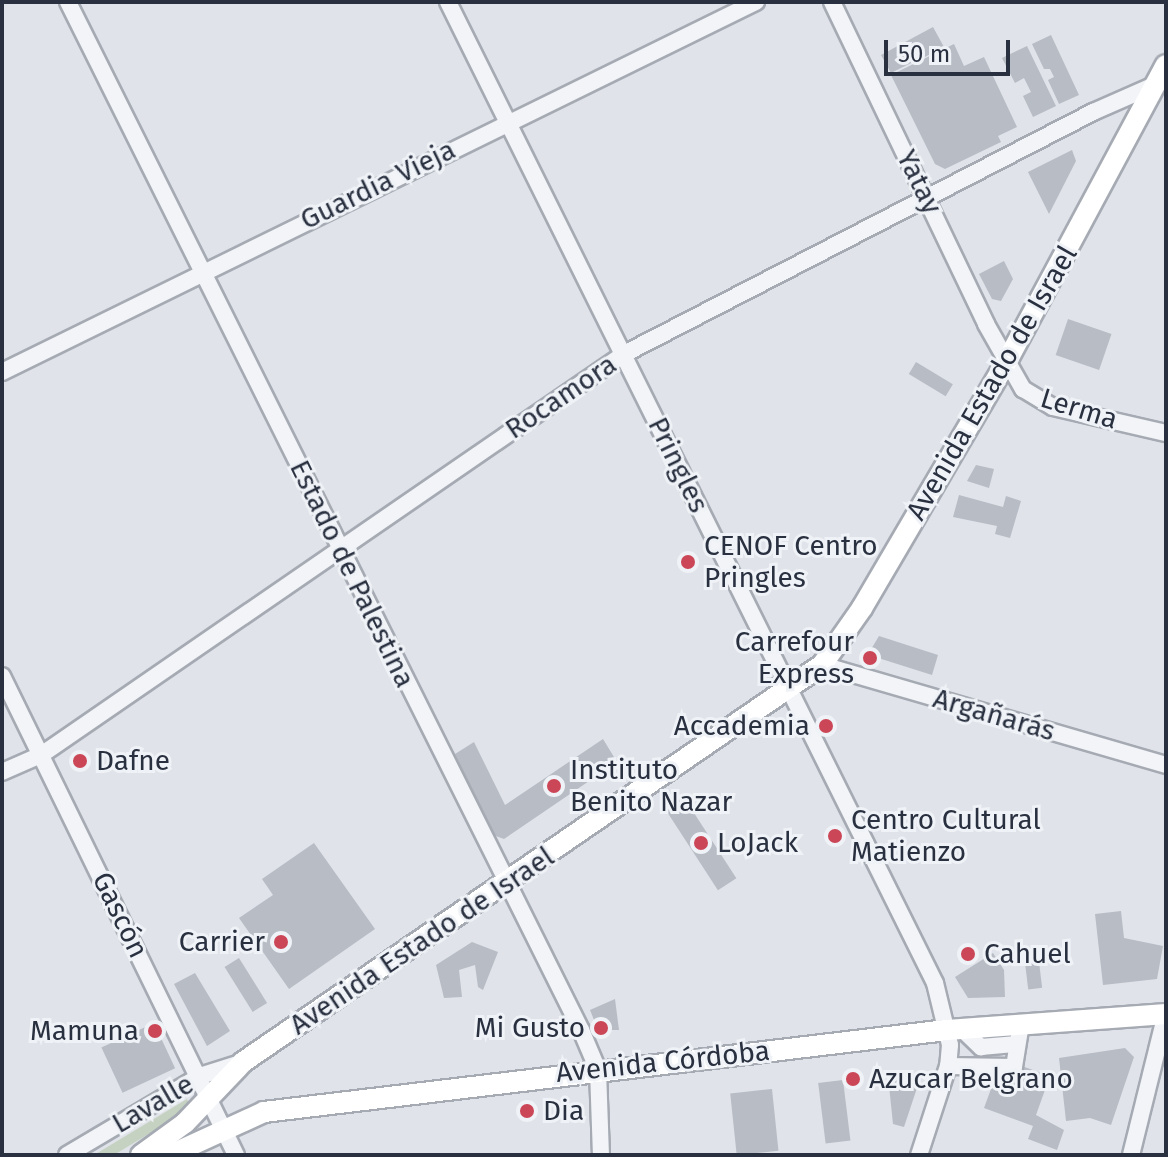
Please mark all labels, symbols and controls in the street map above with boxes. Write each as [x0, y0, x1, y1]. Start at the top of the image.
scale bar [888, 24, 1014, 74]
text: 50 m [898, 40, 950, 68]
street label: Guardia Vieja [295, 133, 461, 237]
street label: Yatay [889, 145, 949, 219]
street label: Avenida Estado de Israel [900, 240, 1084, 526]
street label: Rocamora [499, 348, 623, 446]
street label: Lerma [1037, 381, 1121, 437]
street label: Pringles [641, 412, 715, 518]
street label: Estado de Palestina [282, 455, 422, 693]
place label: CENOF Centro Pringles [704, 529, 878, 595]
marker: CENOF Centro Pringles [679, 553, 697, 571]
place label: Carrefour Express [735, 625, 854, 691]
marker: Carrefour Express [861, 649, 879, 667]
street label: Argañarás [929, 682, 1059, 748]
place label: Accademia [674, 709, 810, 743]
marker: Accademia [817, 717, 835, 735]
place label: Dafne [96, 744, 170, 778]
marker: Dafne [71, 752, 89, 770]
place label: Instituto Benito Nazar [570, 753, 732, 819]
marker: Instituto Benito Nazar [545, 777, 563, 795]
place label: Centro Cultural Matienzo [851, 803, 1041, 869]
place label: LoJack [717, 826, 798, 860]
marker: Centro Cultural Matienzo [826, 827, 844, 845]
marker: LoJack [692, 834, 710, 852]
street label: Avenida Estado de Israel [283, 840, 561, 1042]
street label: Gascón [85, 867, 155, 963]
place label: Carrier [179, 925, 265, 959]
marker: Carrier [272, 933, 290, 951]
place label: Cahuel [984, 937, 1071, 971]
marker: Cahuel [959, 945, 977, 963]
place label: Mi Gusto [475, 1011, 585, 1045]
place label: Mamuna [30, 1014, 139, 1048]
marker: Mi Gusto [592, 1019, 610, 1037]
marker: Mamuna [146, 1022, 164, 1040]
street label: Avenida Córdoba [554, 1034, 772, 1090]
place label: Azucar Belgrano [869, 1062, 1073, 1096]
street label: Lavalle [106, 1067, 200, 1141]
marker: Azucar Belgrano [844, 1070, 862, 1088]
place label: Dia [543, 1094, 584, 1128]
marker: Dia [518, 1102, 536, 1120]

